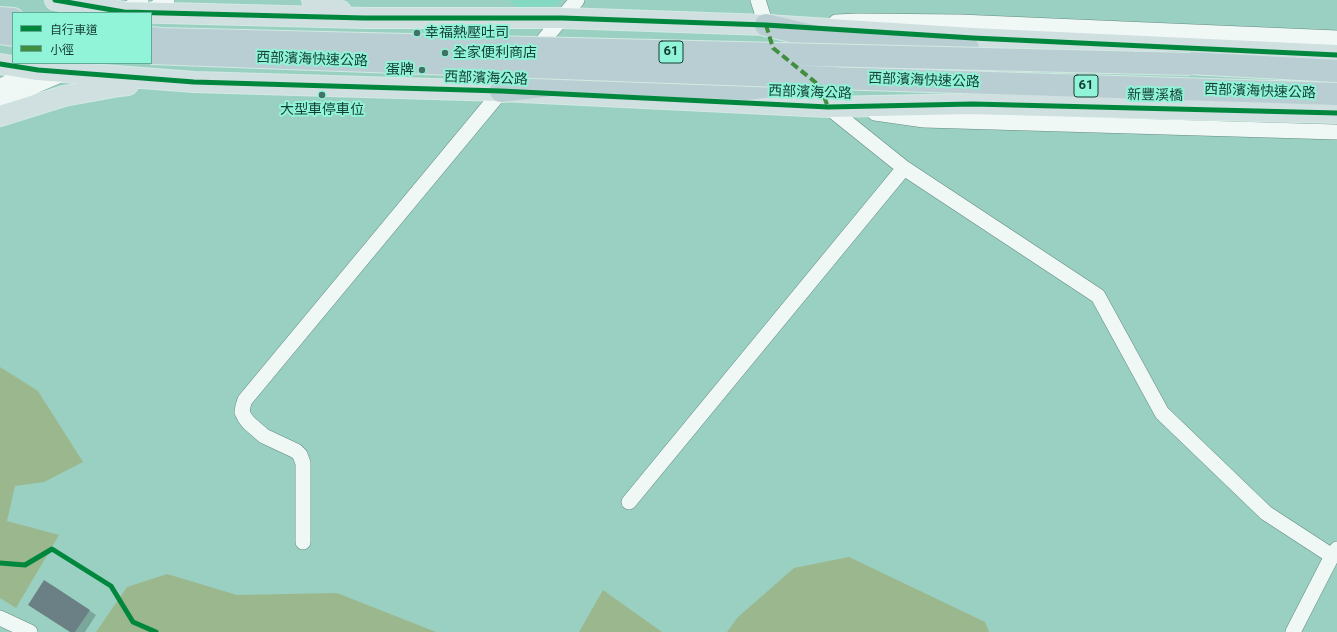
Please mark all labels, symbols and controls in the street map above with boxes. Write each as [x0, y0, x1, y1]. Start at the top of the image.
legend [12, 12, 152, 64]
text: 自行車道 [50, 23, 98, 37]
place label: 幸福熱壓吐司 [425, 25, 509, 41]
marker: 幸福熱壓吐司 [412, 28, 422, 38]
road number: 61 [659, 41, 683, 63]
text: 小徑 [50, 43, 74, 57]
place label: 全家便利商店 [453, 45, 537, 61]
marker: 全家便利商店 [440, 48, 450, 58]
street label: 西部濱海快速公路 [256, 50, 368, 70]
place label: 蛋牌 [386, 62, 414, 78]
marker: 蛋牌 [417, 65, 427, 75]
street label: 西部濱海公路 [444, 69, 528, 89]
street label: 西部濱海快速公路 [868, 71, 980, 91]
road number: 61 [1074, 75, 1098, 97]
street label: 西部濱海快速公路 [1204, 82, 1316, 102]
street label: 西部濱海公路 [768, 83, 852, 103]
street label: 新豐溪橋 [1127, 87, 1183, 105]
marker: 大型車停車位 [317, 90, 327, 100]
place label: 大型車停車位 [280, 102, 364, 118]

